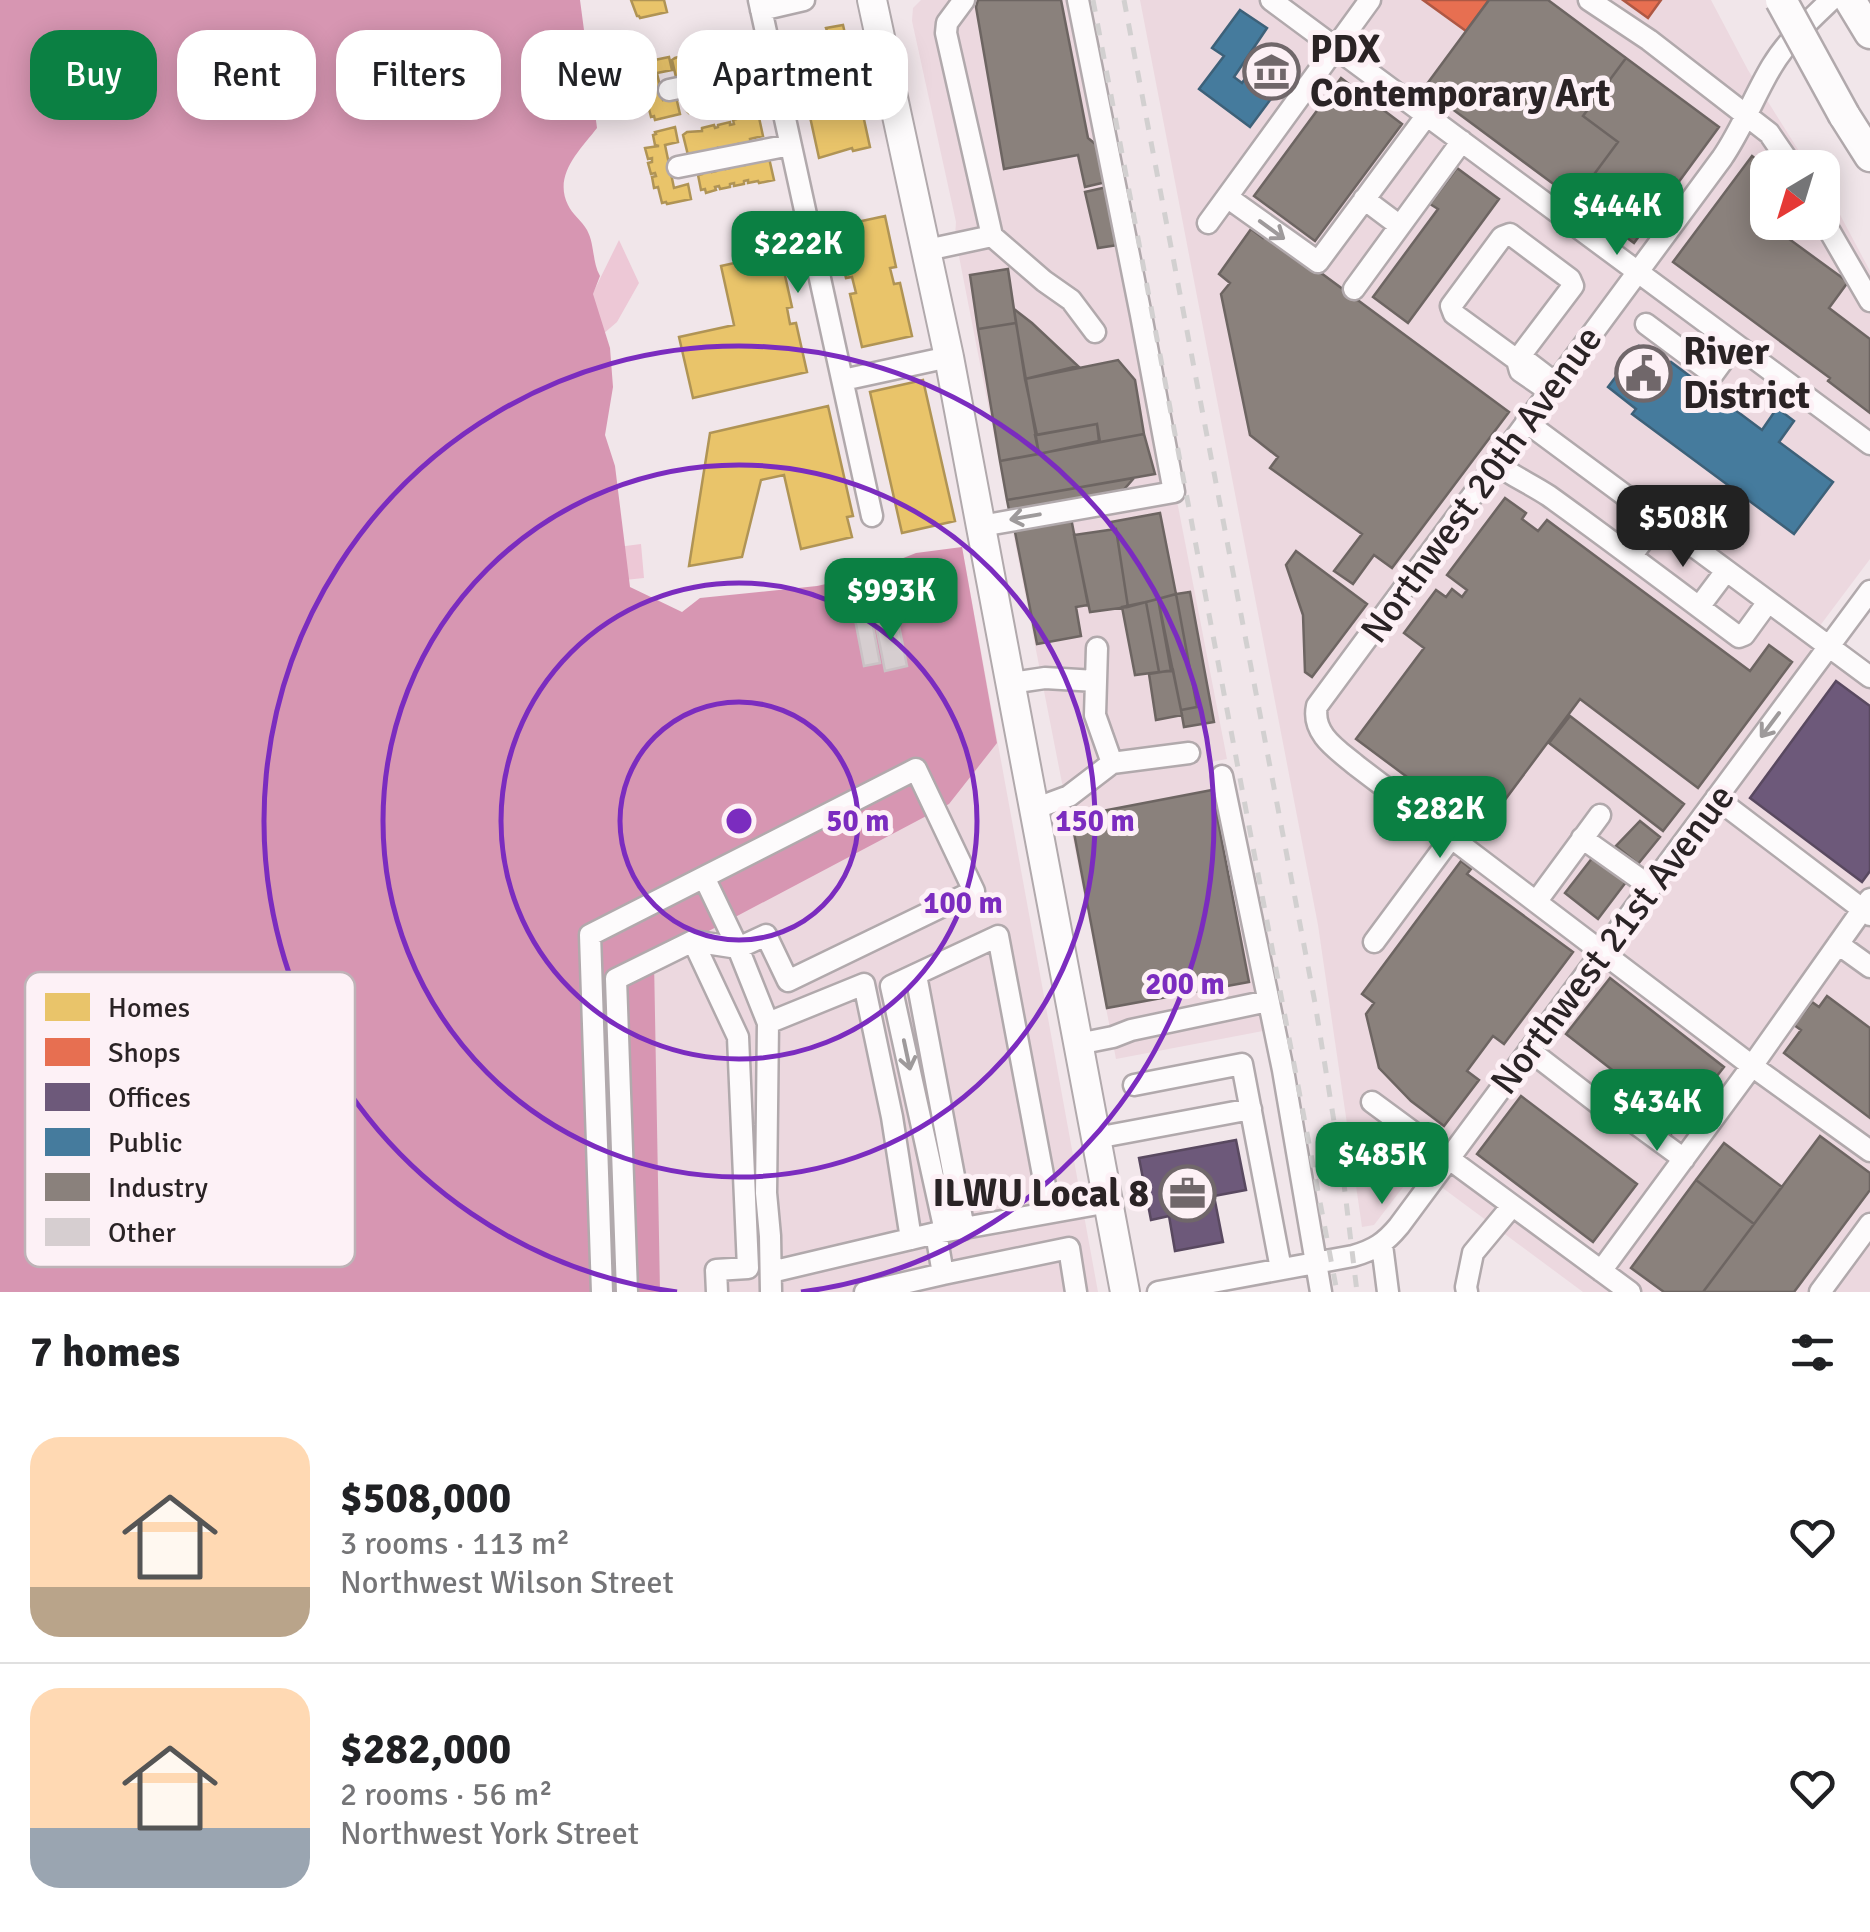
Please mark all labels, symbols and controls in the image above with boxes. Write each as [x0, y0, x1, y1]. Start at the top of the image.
place label: PDX Contemporary Art [1310, 26, 1610, 117]
chip: Buy [30, 30, 157, 120]
chip: Rent [177, 30, 316, 120]
chip: Filters [336, 30, 501, 120]
chip: New [521, 30, 657, 120]
chip: Apartment [677, 30, 908, 120]
museum icon: PDX Contemporary Art [1241, 41, 1301, 101]
north arrow [1750, 150, 1840, 240]
map controls [1750, 150, 1840, 240]
pin: $444K [1547, 173, 1687, 258]
text: $444K [1573, 186, 1661, 225]
pin: $222K [728, 211, 868, 296]
one-way arrow [1258, 219, 1285, 240]
text: $222K [754, 224, 842, 263]
street label: Northwest 20th Avenue [1351, 317, 1612, 652]
place label: River District [1683, 328, 1810, 419]
public building icon: River District [1614, 343, 1674, 403]
pin: $508K [1613, 485, 1753, 570]
text: $508K [1639, 498, 1727, 537]
one-way arrow [1010, 508, 1042, 527]
pin: $993K [821, 558, 961, 643]
text: $993K [847, 571, 935, 610]
one-way arrow [1760, 711, 1781, 738]
street label: Northwest 21st Avenue [1480, 775, 1744, 1104]
pin: $282K [1370, 776, 1510, 861]
text: $282K [1396, 789, 1484, 828]
centre of rings [721, 803, 757, 839]
text: 50 m [826, 803, 890, 840]
text: 150 m [1055, 803, 1135, 840]
text: 100 m [923, 885, 1003, 922]
text: 200 m [1145, 966, 1225, 1003]
legend [25, 972, 355, 1267]
text: Homes [108, 991, 190, 1025]
text: Shops [108, 1036, 180, 1070]
one-way arrow [898, 1038, 917, 1070]
pin: $434K [1587, 1069, 1727, 1154]
text: Offices [108, 1081, 191, 1115]
text: $434K [1613, 1082, 1701, 1121]
pin: $485K [1312, 1122, 1452, 1207]
text: Public [108, 1126, 182, 1160]
text: $485K [1338, 1135, 1426, 1174]
office icon: ILWU Local 8 [1158, 1163, 1218, 1223]
place label: ILWU Local 8 [933, 1170, 1149, 1217]
text: Industry [108, 1171, 208, 1205]
text: Other [108, 1216, 176, 1250]
icon: filters [1785, 1325, 1840, 1380]
text: 7 homes [30, 1327, 180, 1378]
text: $508,000 [340, 1473, 511, 1524]
icon: home [110, 1477, 230, 1597]
icon: heart [1785, 1510, 1840, 1565]
text: 3 rooms · 113 m² [340, 1524, 570, 1563]
text: Northwest Wilson Street [340, 1563, 674, 1602]
text: $282,000 [340, 1724, 511, 1775]
icon: home [110, 1728, 230, 1848]
icon: heart [1785, 1761, 1840, 1816]
text: 2 rooms · 56 m² [340, 1775, 553, 1814]
text: Northwest York Street [340, 1814, 639, 1853]

